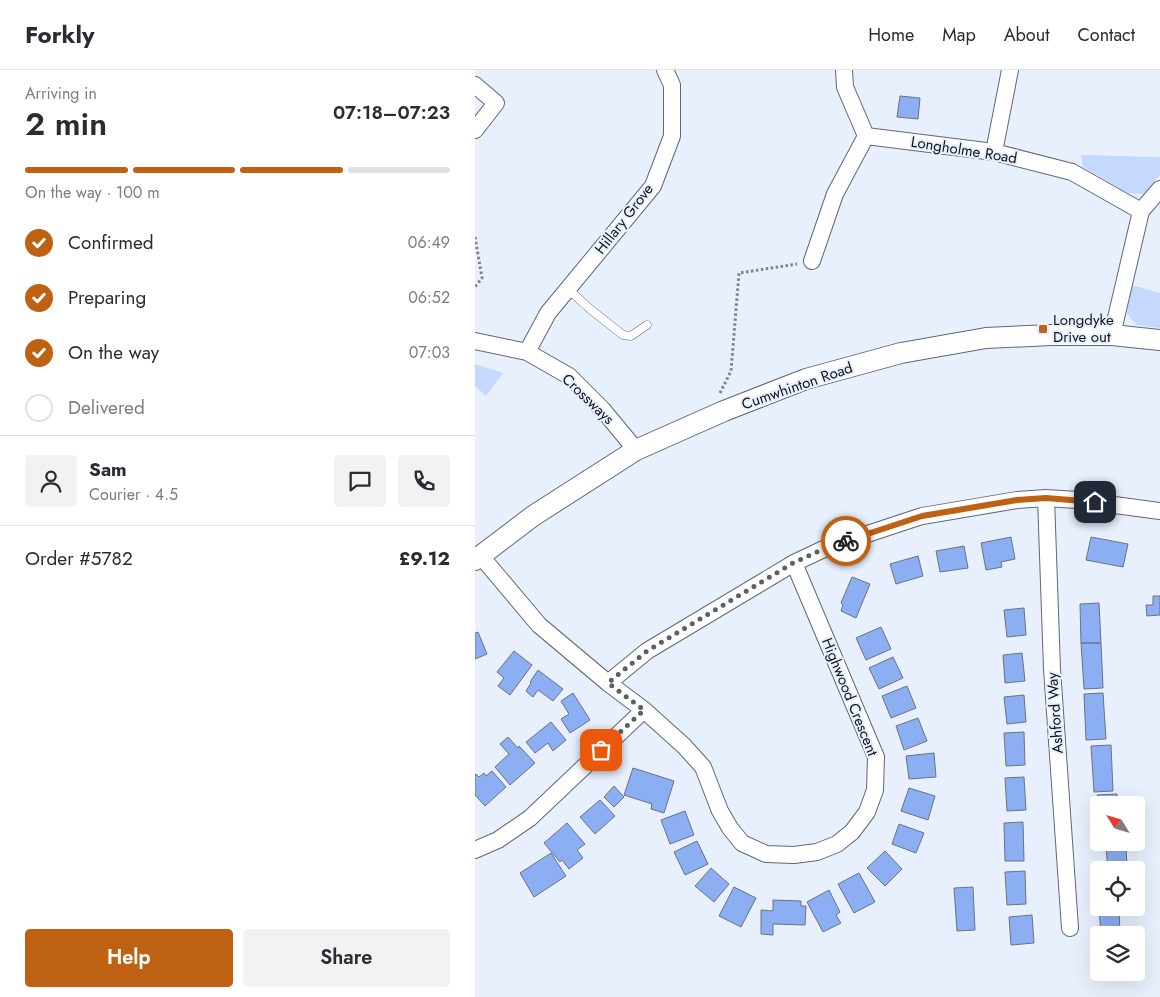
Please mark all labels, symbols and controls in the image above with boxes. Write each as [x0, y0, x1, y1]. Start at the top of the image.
text: Forkly [25, 17, 94, 52]
text: Home [868, 22, 914, 48]
text: Map [942, 22, 976, 48]
text: About [1004, 22, 1049, 48]
text: Contact [1077, 22, 1135, 48]
text: Arriving in [25, 82, 97, 105]
text: 07:18–07:23 [333, 99, 450, 126]
text: 2 min [25, 101, 107, 147]
street label: Longholme Road [909, 131, 1019, 169]
street label: Hillary Grove [589, 179, 659, 259]
text: On the way · 100 m [25, 181, 160, 204]
icon: check [25, 229, 53, 257]
text: Confirmed [68, 229, 154, 256]
text: 06:49 [408, 231, 450, 254]
icon: check [25, 284, 53, 312]
text: Preparing [68, 284, 146, 311]
text: 06:52 [408, 286, 450, 309]
place label: Longdyke Drive out [1053, 309, 1114, 348]
marker: Longdyke Drive out [1037, 323, 1049, 335]
icon: check [25, 339, 53, 367]
text: On the way [68, 339, 159, 366]
text: 07:03 [409, 341, 450, 364]
street label: Cumwhinton Road [739, 357, 855, 415]
street label: Crossways [557, 368, 619, 430]
text: Delivered [68, 394, 145, 421]
button: person [25, 455, 77, 507]
button: chat [334, 455, 386, 507]
button: phone [398, 455, 450, 507]
text: Sam [89, 456, 127, 483]
pin [1074, 481, 1116, 523]
text: Courier · 4.5 [89, 483, 178, 506]
icon: home [1081, 488, 1109, 516]
courier [821, 516, 871, 566]
icon: bike [832, 527, 860, 555]
text: Order #5782 [25, 545, 133, 572]
text: £9.12 [399, 545, 450, 572]
street label: Highwood Crescent [816, 635, 884, 760]
street label: Ashford Way [1041, 671, 1069, 754]
pin [580, 729, 622, 771]
icon: bag [587, 736, 615, 764]
north arrow [1090, 796, 1145, 851]
map controls [1090, 796, 1145, 981]
button: locate [1090, 861, 1145, 916]
button: layers [1090, 926, 1145, 981]
button: Help [25, 929, 233, 987]
button: Share [243, 929, 450, 987]

